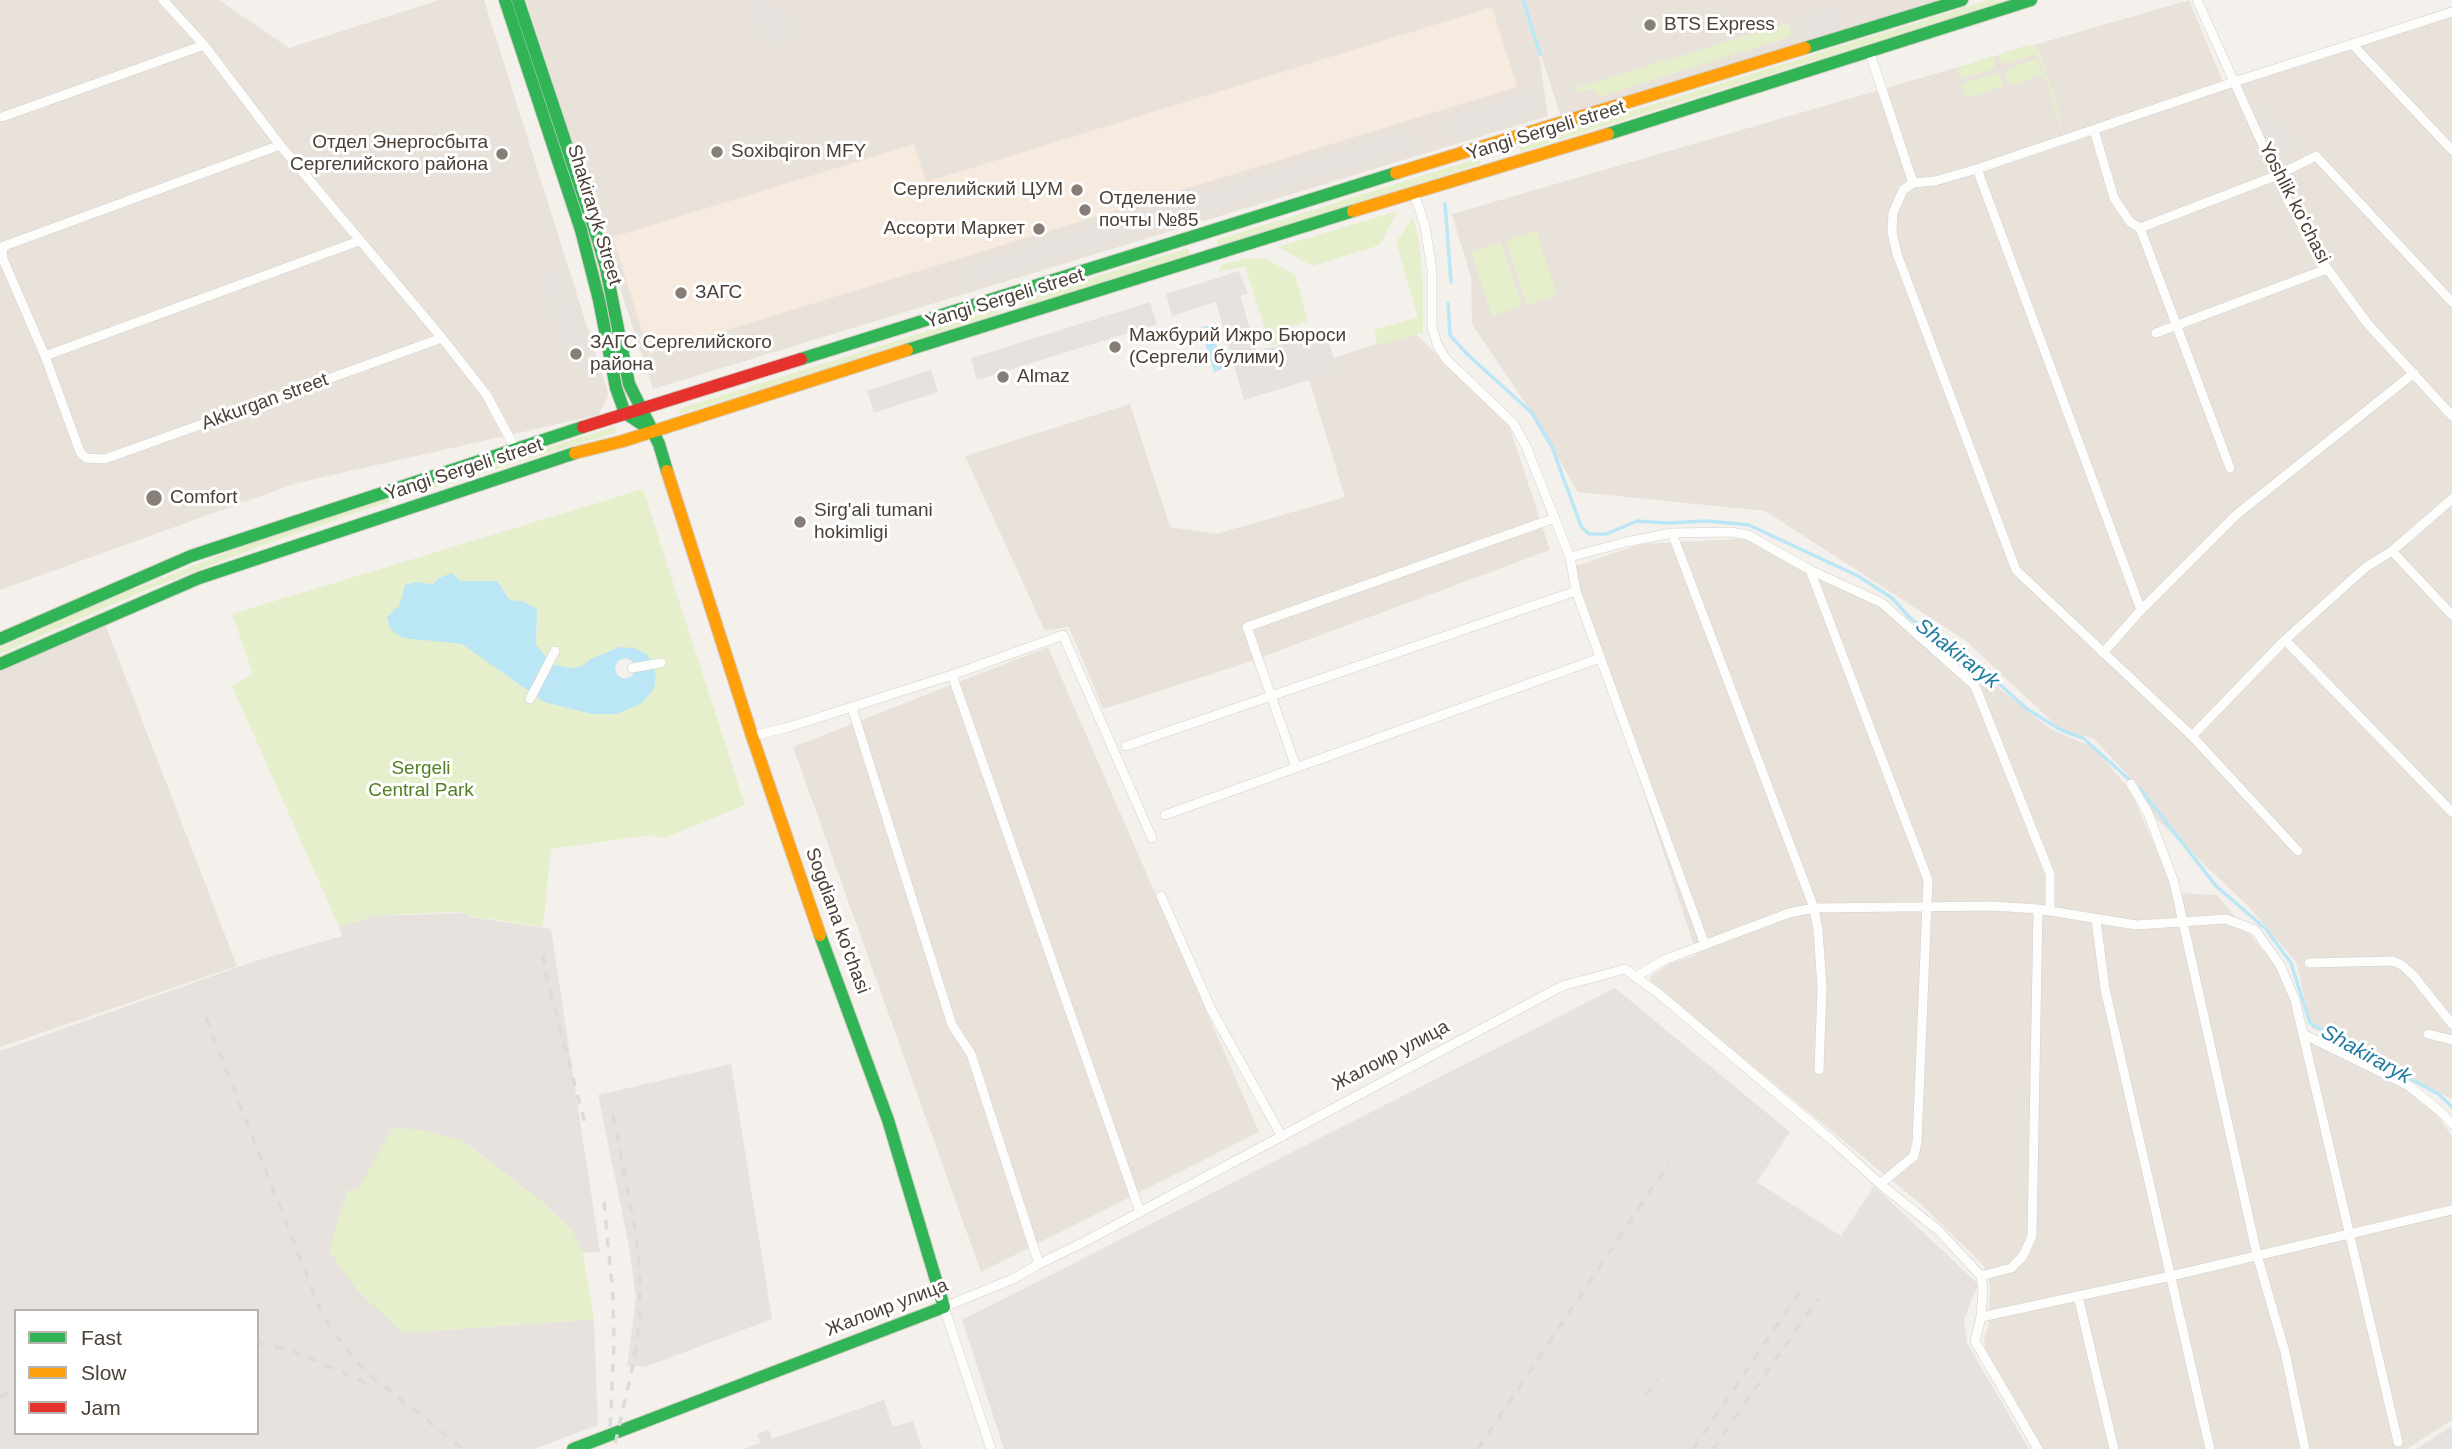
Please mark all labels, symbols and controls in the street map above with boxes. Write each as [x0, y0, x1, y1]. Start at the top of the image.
place label: BTS Express [1664, 14, 1775, 36]
marker: BTS Express [1642, 17, 1658, 33]
street label: Yangi Sergeli street [1464, 96, 1628, 166]
place label: Отдел Энергосбыта Сергелийского района [290, 132, 488, 176]
street label: Yoshlik koʻchasi [2254, 138, 2334, 268]
place label: Soxibqiron MFY [731, 141, 866, 163]
street label: Shakiraryk Street [562, 142, 626, 288]
marker: Soxibqiron MFY [709, 144, 725, 160]
marker: Отдел Энергосбыта Сергелийского района [494, 146, 510, 162]
place label: Сергелийский ЦУМ [893, 179, 1063, 201]
marker: Сергелийский ЦУМ [1069, 182, 1085, 198]
place label: Отделение почты №85 [1099, 188, 1198, 232]
marker: Отделение почты №85 [1077, 202, 1093, 218]
place label: Ассорти Маркет [883, 218, 1025, 240]
marker: Ассорти Маркет [1031, 221, 1047, 237]
street label: Yangi Sergeli street [923, 264, 1087, 334]
place label: ЗАГС [695, 282, 742, 304]
marker: ЗАГС [673, 285, 689, 301]
place label: Мажбурий Ижро Бюроси (Сергели булими) [1129, 325, 1346, 369]
place label: ЗАГС Сергелийского района [590, 332, 772, 376]
marker: Мажбурий Ижро Бюроси (Сергели булими) [1107, 339, 1123, 355]
marker: ЗАГС Сергелийского района [568, 346, 584, 362]
place label: Almaz [1017, 366, 1070, 388]
street label: Akkurgan street [199, 369, 331, 435]
marker: Almaz [995, 369, 1011, 385]
street label: Yangi Sergeli street [382, 434, 546, 506]
place label: Comfort [170, 487, 238, 509]
marker: Comfort [144, 488, 164, 508]
place label: Sirg'ali tumani hokimligi [814, 500, 933, 544]
marker: Sirg'ali tumani hokimligi [792, 514, 808, 530]
water label: Shakiraryk [1910, 614, 2004, 694]
park label: Sergeli Central Park [368, 758, 474, 802]
street label: Sogdiana ko'chasi [800, 845, 874, 997]
street label: Жалоир улица [1329, 1016, 1453, 1096]
water label: Shakiraryk [2317, 1020, 2415, 1090]
street label: Жалоир улица [823, 1274, 951, 1342]
legend [14, 1309, 259, 1435]
text: Fast [81, 1326, 122, 1349]
text: Slow [81, 1361, 127, 1384]
text: Jam [81, 1396, 121, 1419]

